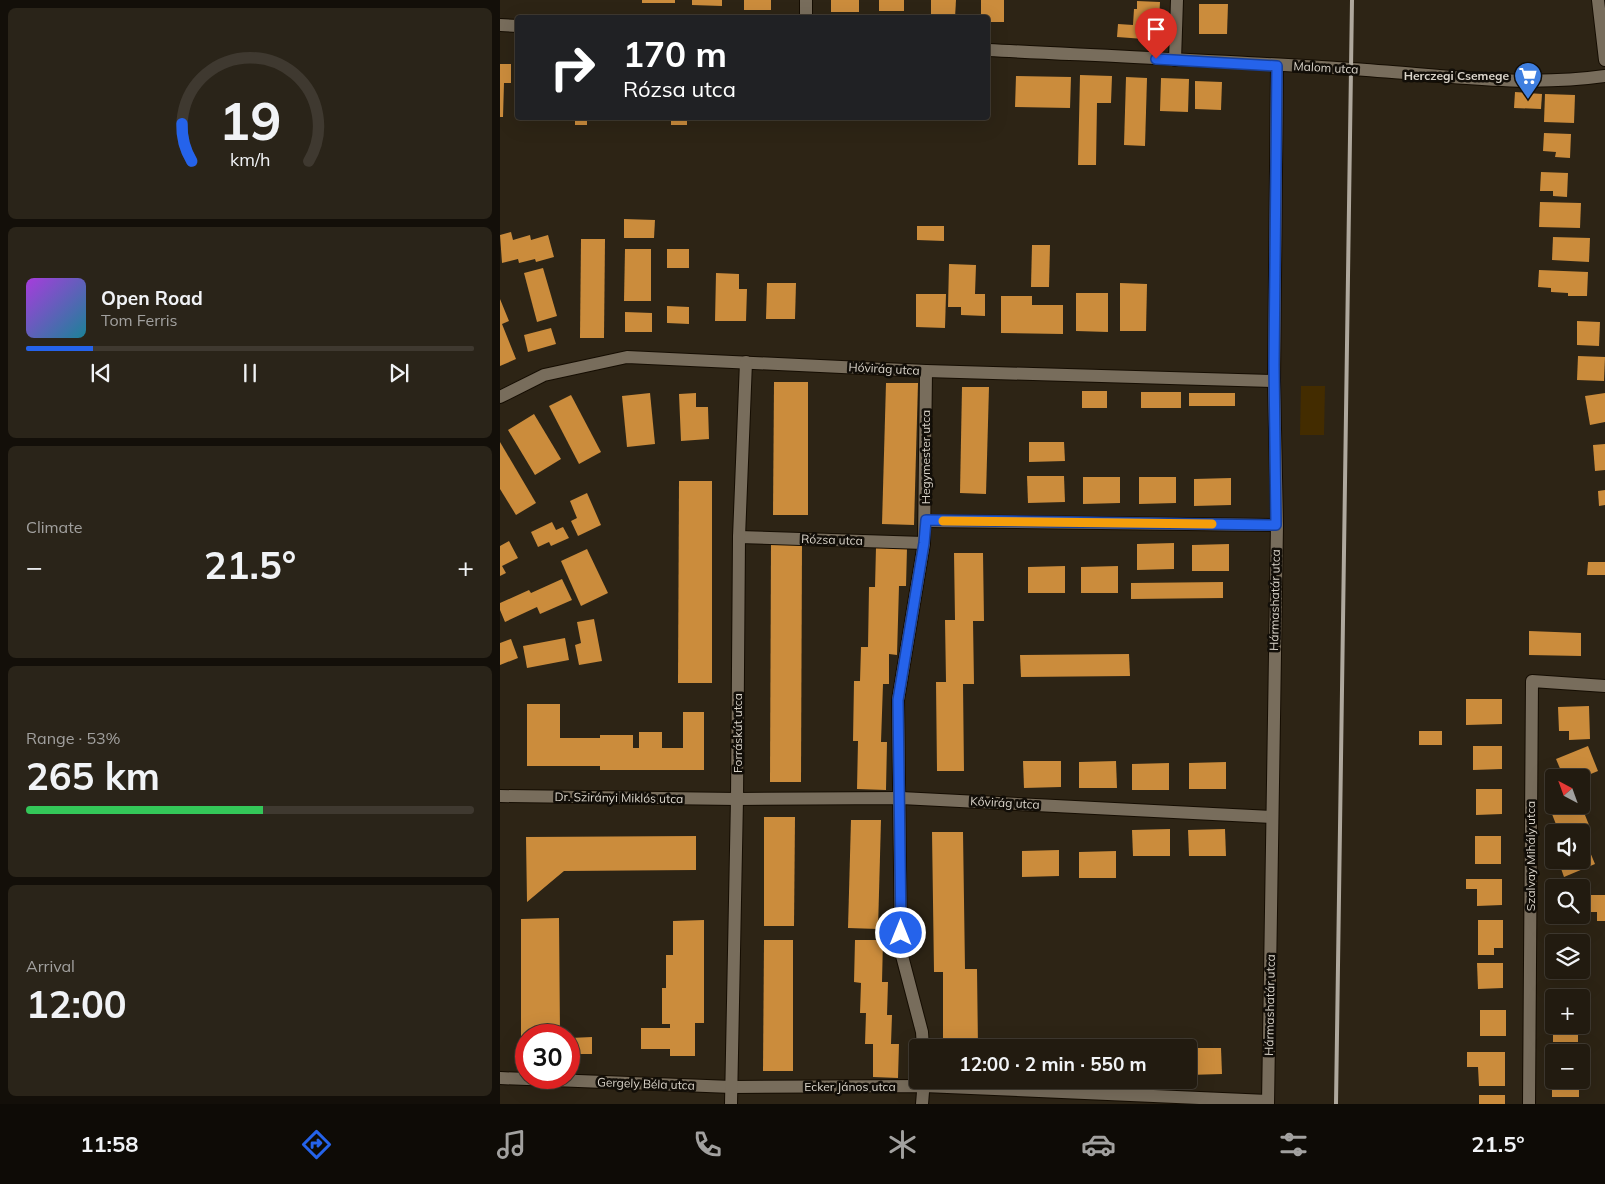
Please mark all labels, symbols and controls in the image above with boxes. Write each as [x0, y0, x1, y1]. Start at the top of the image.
pin [1135, 8, 1177, 59]
icon: arrive [1142, 15, 1170, 43]
text: 170 m [623, 32, 727, 76]
icon: right [540, 35, 605, 100]
street label: Malom utca [1293, 58, 1359, 77]
supermarket icon: Herczegi Csemege [1513, 61, 1543, 100]
place label: Herczegi Csemege [1404, 68, 1509, 83]
text: Rózsa utca [623, 75, 736, 103]
text: 19 [219, 88, 281, 153]
text: km/h [230, 148, 270, 170]
text: Open Road [101, 286, 203, 310]
text: Tom Ferris [101, 310, 178, 330]
icon: previous [87, 359, 115, 387]
icon: pause [236, 359, 264, 387]
icon: next [385, 359, 413, 387]
street label: Hóvirág utca [848, 359, 920, 378]
street label: Hegymester utca [918, 410, 933, 504]
text: Climate [26, 517, 82, 537]
street label: Rózsa utca [801, 531, 863, 548]
text: 21.5° [204, 541, 296, 589]
text: − [26, 549, 43, 584]
text: + [457, 549, 474, 584]
street label: Hármashatár utca [1266, 549, 1283, 651]
street label: Forráskút utca [730, 693, 745, 773]
text: Range · 53% [26, 728, 121, 748]
text: 265 km [26, 752, 160, 800]
north arrow [1545, 769, 1590, 814]
map controls [1545, 769, 1590, 1089]
street label: Dr. Szirányi Miklós utca [555, 789, 683, 806]
street label: Kővirág utca [970, 793, 1040, 812]
street label: Szalvay Mihály utca [1523, 801, 1538, 911]
button: sound [1545, 824, 1590, 869]
button: search [1545, 879, 1590, 924]
position arrow [874, 906, 926, 958]
button: layers [1545, 934, 1590, 979]
street label: Hármashatár utca [1261, 954, 1278, 1056]
text: Arrival [26, 956, 75, 976]
text: 12:00 [26, 980, 127, 1028]
button: + [1545, 989, 1590, 1034]
speed limit sign: 30 [515, 1024, 580, 1089]
button: − [1545, 1044, 1590, 1089]
text: 12:00 · 2 min · 550 m [959, 1052, 1147, 1076]
street label: Gergely Béla utca [597, 1074, 695, 1093]
street label: Ecker János utca [804, 1079, 896, 1094]
icon: directions [299, 1127, 334, 1162]
icon: music [494, 1127, 529, 1162]
icon: phone [690, 1127, 725, 1162]
icon: climate [885, 1127, 920, 1162]
icon: car [1081, 1127, 1116, 1162]
icon: filters [1276, 1127, 1311, 1162]
text: 11:58 [80, 1130, 138, 1158]
text: 21.5° [1471, 1130, 1525, 1158]

